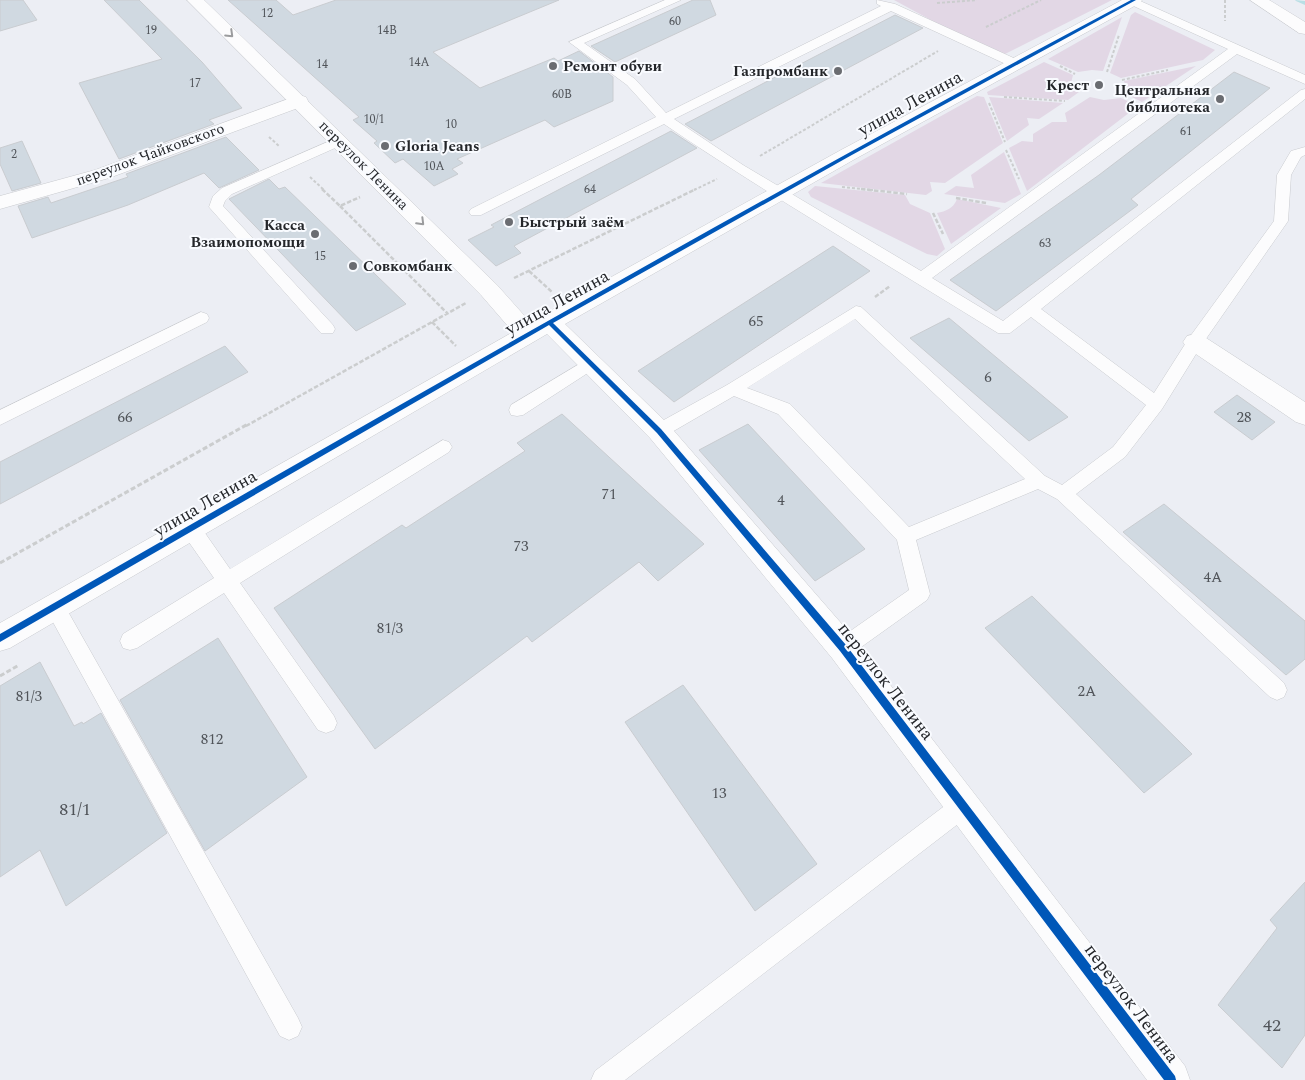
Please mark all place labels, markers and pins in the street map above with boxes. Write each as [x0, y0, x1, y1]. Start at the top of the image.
place label: Ремонт обуви [563, 55, 662, 78]
marker: Ремонт обуви [547, 60, 559, 72]
place label: Газпромбанк [733, 60, 828, 83]
marker: Газпромбанк [832, 65, 844, 77]
place label: Крест [1046, 74, 1089, 97]
marker: Крест [1093, 79, 1105, 91]
place label: Центральная библиотека [1114, 79, 1210, 119]
marker: Центральная библиотека [1214, 93, 1226, 105]
place label: Gloria Jeans [395, 135, 480, 158]
marker: Gloria Jeans [379, 140, 391, 152]
place label: Быстрый заём [519, 211, 624, 234]
place label: Касса Взаимопомощи [190, 214, 305, 254]
marker: Быстрый заём [503, 216, 515, 228]
marker: Касса Взаимопомощи [309, 228, 321, 240]
place label: Совкомбанк [363, 255, 453, 278]
marker: Совкомбанк [347, 260, 359, 272]

